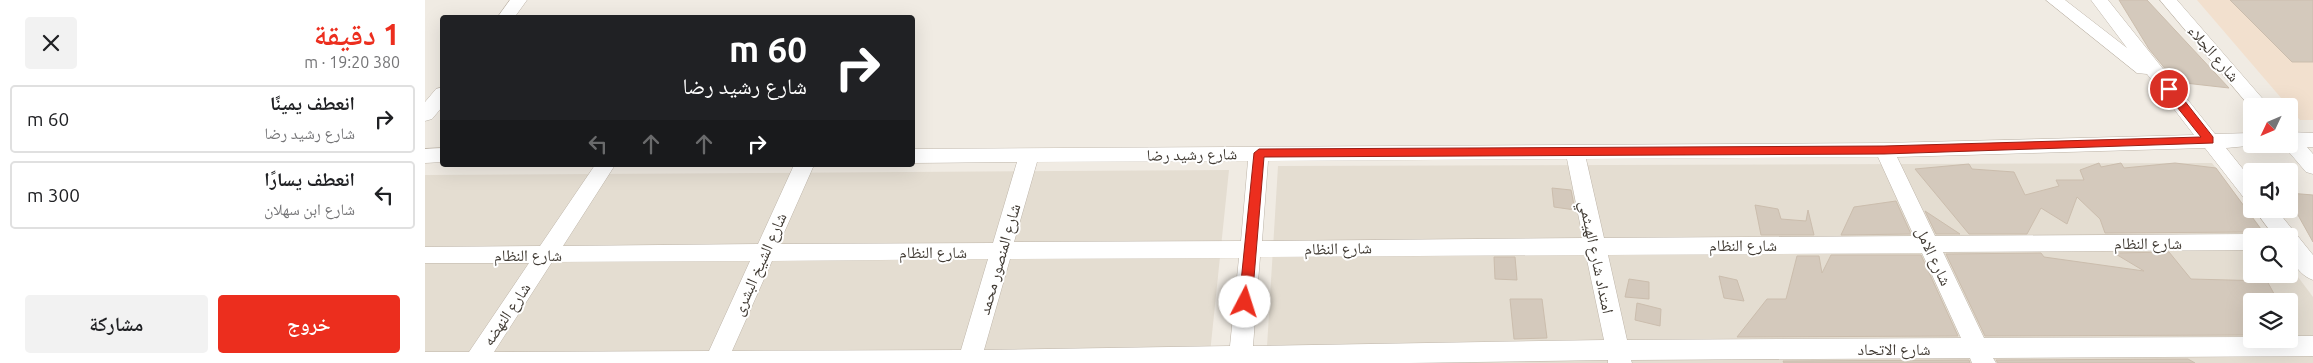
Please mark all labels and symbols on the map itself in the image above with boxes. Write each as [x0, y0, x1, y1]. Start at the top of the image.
street label: شارع الجلاء [2183, 21, 2243, 86]
pin [2148, 68, 2190, 110]
north arrow [2243, 98, 2297, 152]
street label: شارع رشيد رضا [1147, 144, 1237, 166]
street label: امتداد شارع الهيثمي [1572, 199, 1618, 316]
street label: شارع المنصور محمد [975, 201, 1025, 317]
street label: شارع الشيخ البشرى [728, 210, 792, 319]
street label: شارع الامل [1911, 224, 1955, 289]
street label: شارع النظام [2114, 234, 2182, 254]
street label: شارع النظام [1709, 236, 1777, 256]
street label: شارع النظام [1304, 238, 1372, 260]
street label: شارع النظام [899, 243, 967, 263]
street label: شارع النظام [494, 246, 562, 266]
position arrow [1218, 275, 1270, 327]
street label: شارع النهضه [478, 279, 535, 350]
street label: شارع الاتحاد [1858, 340, 1931, 360]

